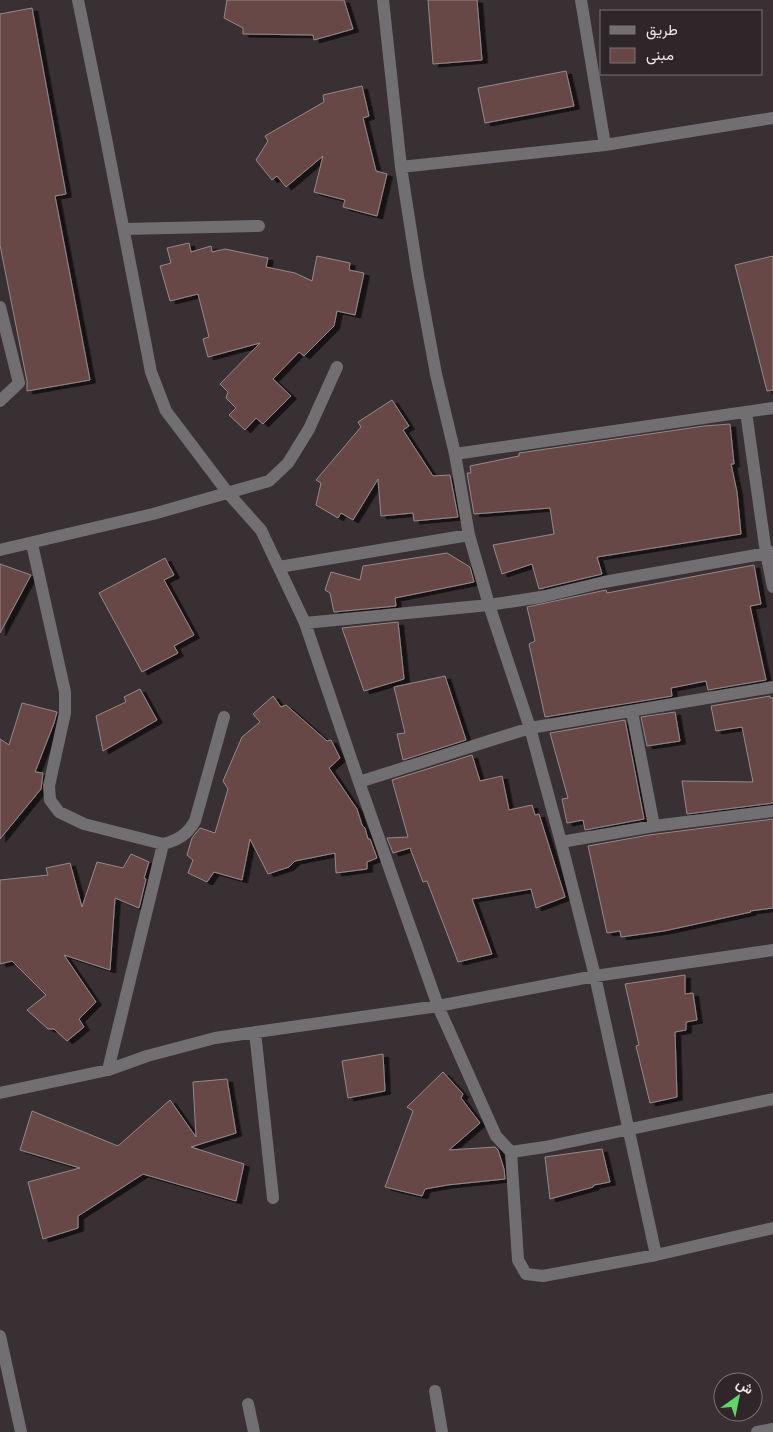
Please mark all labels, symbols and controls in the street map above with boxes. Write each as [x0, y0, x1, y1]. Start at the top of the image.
legend [600, 10, 763, 75]
text: طريق [646, 21, 678, 40]
text: مبنى [646, 46, 674, 65]
north arrow [713, 1372, 763, 1422]
text: ش [733, 1375, 757, 1398]

